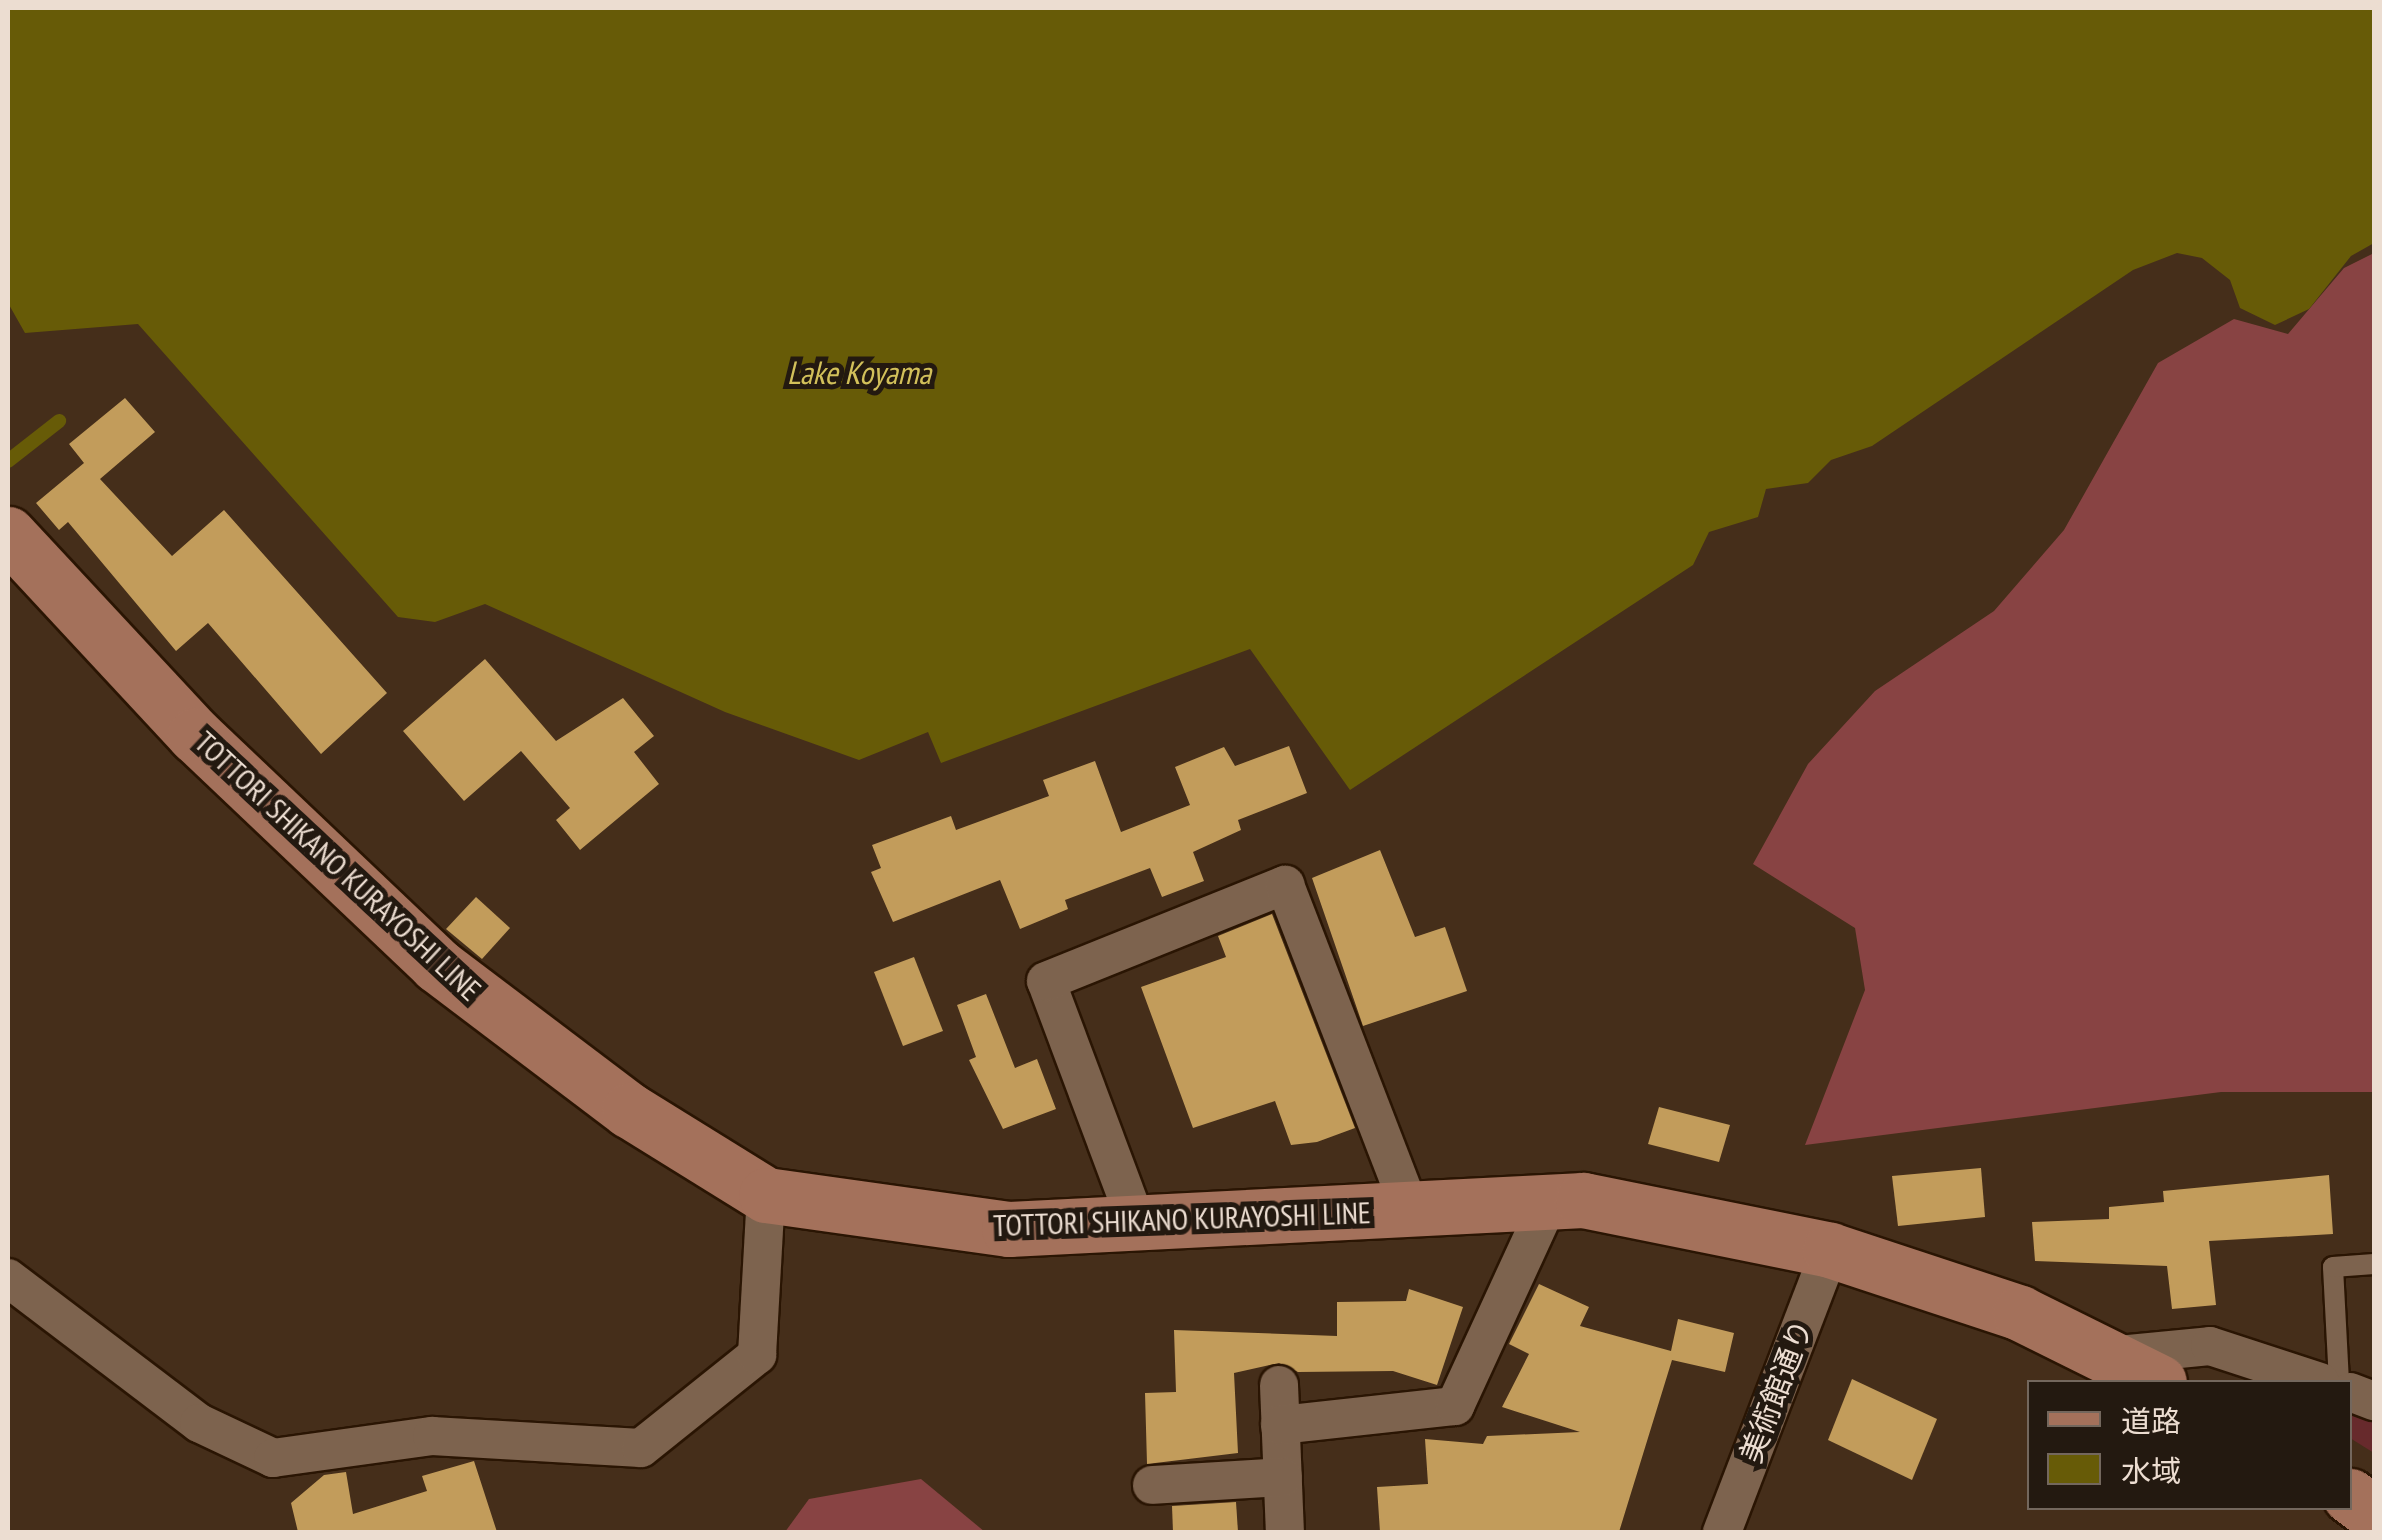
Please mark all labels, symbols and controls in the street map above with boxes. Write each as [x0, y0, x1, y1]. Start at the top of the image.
water label: Lake Koyama [787, 353, 931, 391]
street label: TOTTORI SHIKANO KURAYOSHI LINE [188, 724, 488, 1008]
street label: TOTTORI SHIKANO KURAYOSHI LINE [993, 1194, 1371, 1244]
street label: 美術館通り [1732, 1315, 1820, 1467]
legend [2027, 1380, 2352, 1510]
text: 道路 [2121, 1401, 2181, 1440]
text: 水域 [2121, 1451, 2181, 1490]

